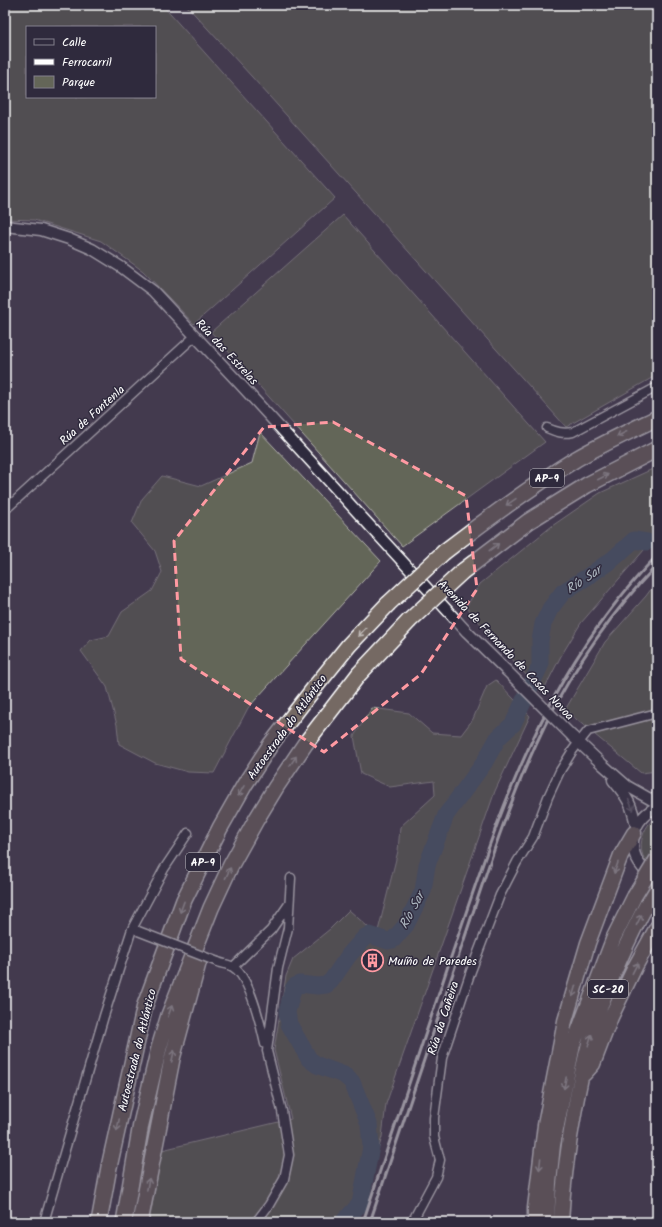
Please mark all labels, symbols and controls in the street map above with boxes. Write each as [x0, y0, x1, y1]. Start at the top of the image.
legend [26, 26, 156, 98]
text: Calle [62, 33, 87, 52]
text: Ferrocarril [62, 53, 112, 72]
text: Parque [62, 73, 96, 92]
street label: Rúa das Estrelas [191, 315, 262, 390]
street label: Rúa de Fontenla [55, 380, 130, 450]
one-way arrow [616, 431, 628, 438]
road number: AP-9 [530, 469, 564, 487]
one-way arrow [597, 473, 609, 480]
one-way arrow [506, 498, 517, 506]
one-way arrow [489, 543, 500, 552]
water label: Río Sar [562, 559, 608, 600]
street label: Avenida de Fernando de Casas Novoa [433, 576, 578, 725]
one-way arrow [357, 627, 366, 637]
street label: Autoestrada do Atlántico [243, 671, 332, 784]
one-way arrow [289, 755, 297, 766]
one-way arrow [237, 785, 245, 796]
one-way arrow [628, 799, 635, 811]
road number: AP-9 [186, 853, 220, 871]
one-way arrow [612, 861, 620, 873]
one-way arrow [225, 867, 232, 879]
water label: Río Sar [394, 886, 432, 933]
one-way arrow [177, 900, 185, 912]
one-way arrow [636, 914, 643, 926]
building icon: Muíño de Paredes [360, 948, 386, 974]
place label: Muíño de Paredes [388, 952, 477, 971]
one-way arrow [631, 962, 639, 974]
street label: Rúa da Cañeira [423, 978, 464, 1058]
road number: SC-20 [588, 980, 628, 998]
one-way arrow [570, 984, 577, 997]
street label: Autoestrada do Atlántico [113, 987, 162, 1113]
one-way arrow [167, 1005, 175, 1017]
one-way arrow [587, 1034, 594, 1047]
one-way arrow [170, 1050, 178, 1063]
one-way arrow [561, 1076, 569, 1089]
one-way arrow [114, 1118, 122, 1131]
one-way arrow [536, 1157, 544, 1170]
one-way arrow [144, 1178, 152, 1191]

